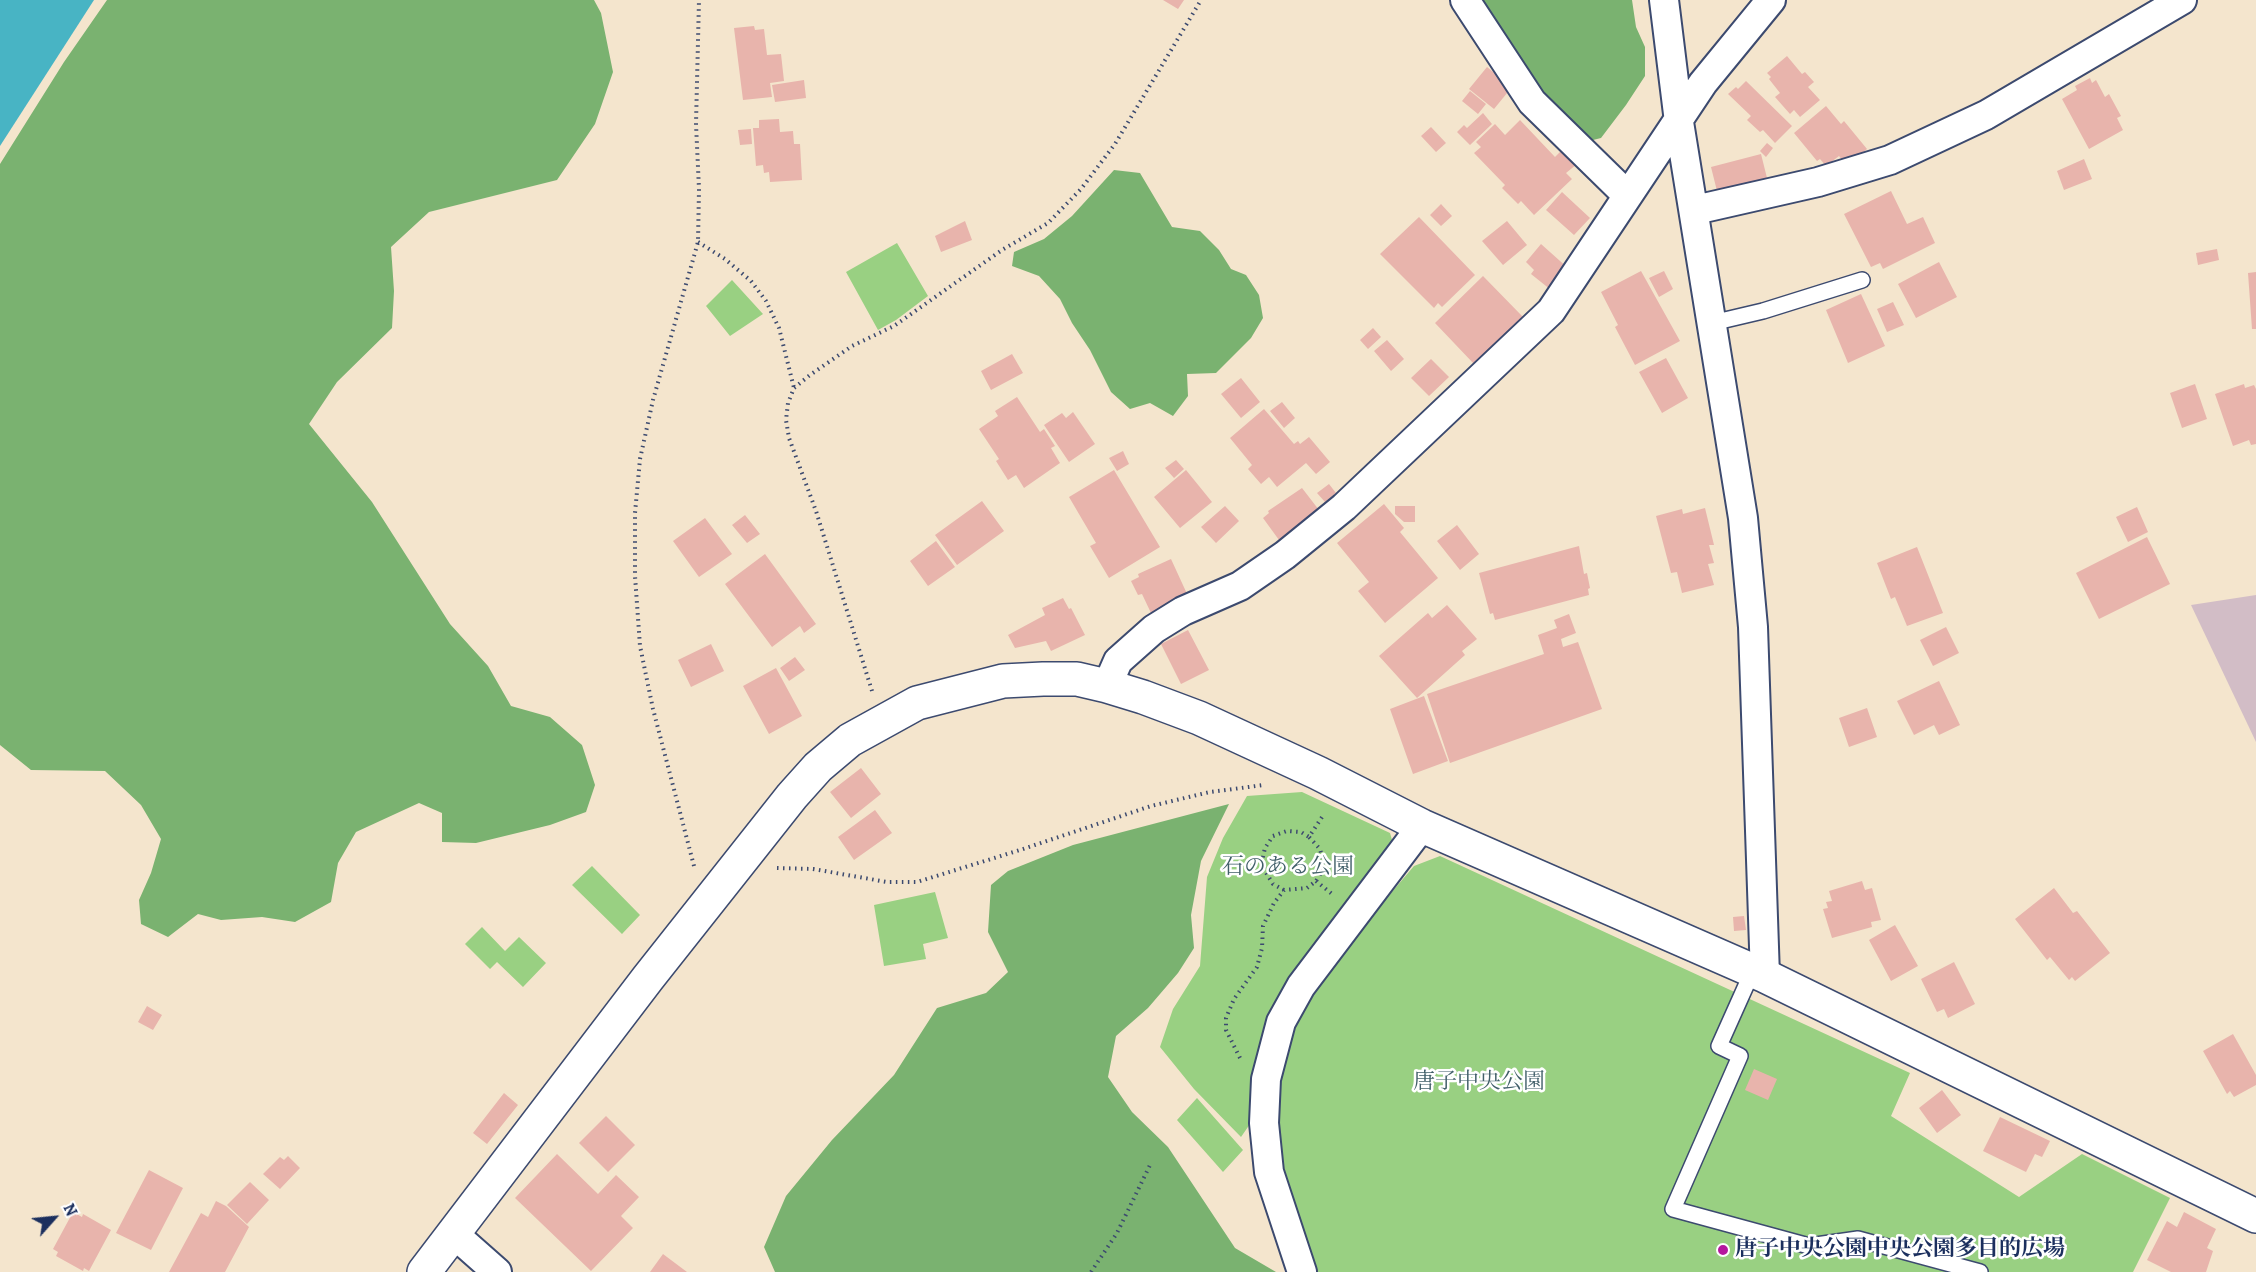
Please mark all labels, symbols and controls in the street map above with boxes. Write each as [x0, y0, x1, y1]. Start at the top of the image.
park label: 石のある公園 [1222, 855, 1354, 881]
park label: 唐子中央公園 [1413, 1070, 1545, 1096]
north arrow [24, 1188, 84, 1248]
text: N [58, 1200, 82, 1220]
place label: 唐子中央公園中央公園多目的広場 [1735, 1237, 2065, 1263]
marker: 唐子中央公園中央公園多目的広場 [1716, 1243, 1730, 1257]

